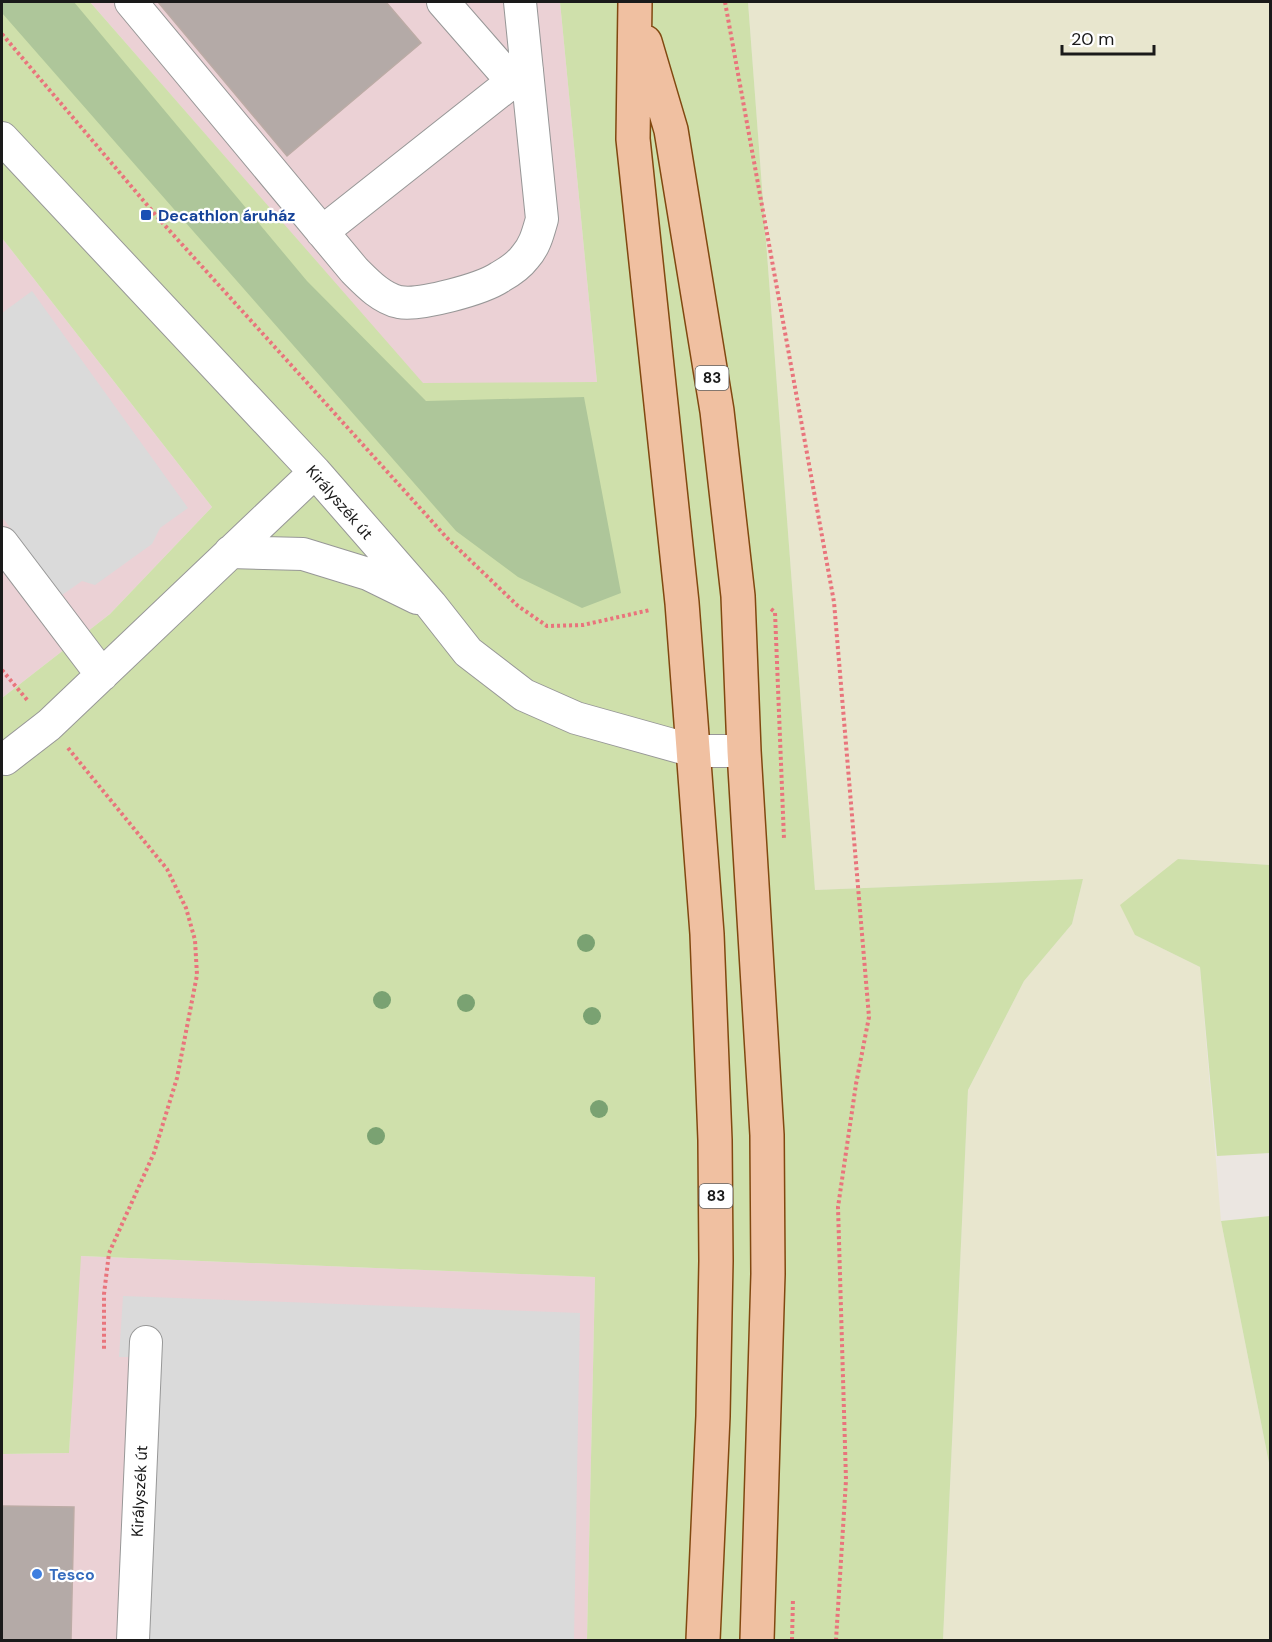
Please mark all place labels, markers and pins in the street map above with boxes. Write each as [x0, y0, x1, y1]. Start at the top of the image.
place label: Decathlon áruház [158, 205, 295, 226]
marker: Decathlon áruház [139, 208, 153, 222]
place label: Tesco [49, 1564, 95, 1585]
marker: Tesco [30, 1567, 44, 1581]

